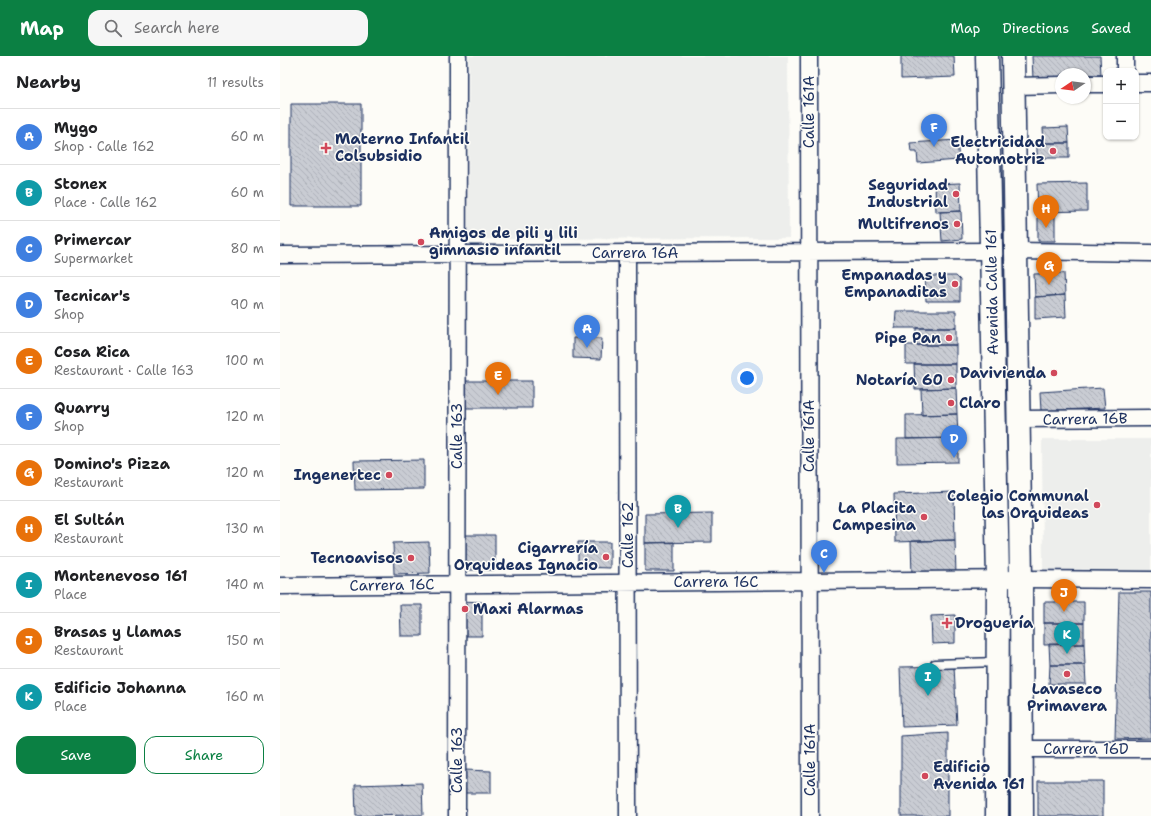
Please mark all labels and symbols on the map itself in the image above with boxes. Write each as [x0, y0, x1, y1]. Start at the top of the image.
north arrow [1055, 68, 1091, 104]
street label: Calle 161A [799, 76, 819, 148]
pin: F [921, 114, 947, 147]
place label: Materno Infantil Colsubsidio [335, 129, 469, 166]
place label: Electricidad Automotriz [950, 132, 1045, 169]
marker: Materno Infantil Colsubsidio [320, 142, 332, 154]
marker: Electricidad Automotriz [1048, 146, 1058, 156]
place label: Seguridad Industrial [868, 175, 948, 212]
marker: Seguridad Industrial [951, 189, 961, 199]
pin: H [1033, 195, 1059, 228]
place label: Multifrenos [858, 214, 949, 234]
marker: Multifrenos [952, 219, 962, 229]
place label: Amigos de pili y lili gimnasio infantil [429, 223, 578, 260]
street label: Avenida Calle 161 [981, 229, 1003, 355]
marker: Amigos de pili y lili gimnasio infantil [416, 237, 426, 247]
street label: Carrera 16A [592, 243, 678, 263]
pin: G [1036, 252, 1062, 285]
place label: Empanadas y Empanaditas [841, 265, 947, 302]
marker: Empanadas y Empanaditas [950, 279, 960, 289]
pin: A [574, 315, 600, 348]
place label: Pipe Pan [875, 328, 941, 348]
marker: Pipe Pan [944, 333, 954, 343]
pin: E [485, 362, 511, 395]
place label: Davivienda [960, 363, 1047, 383]
your location [737, 368, 757, 388]
marker: Davivienda [1049, 368, 1059, 378]
place label: Notaría 60 [856, 370, 943, 390]
marker: Notaría 60 [946, 375, 956, 385]
place label: Claro [959, 393, 1001, 413]
marker: Claro [946, 398, 956, 408]
street label: Calle 161A [799, 400, 819, 472]
street label: Calle 163 [447, 403, 467, 469]
street label: Carrera 16B [1042, 408, 1128, 430]
pin: D [941, 425, 967, 458]
place label: Ingenertec [293, 465, 381, 485]
marker: Ingenertec [384, 470, 394, 480]
place label: Colegio Communal las Orquideas [947, 486, 1089, 523]
pin: B [665, 495, 691, 528]
place label: La Placita Campesina [832, 498, 917, 535]
marker: Colegio Communal las Orquideas [1092, 500, 1102, 510]
street label: Calle 162 [618, 502, 638, 568]
marker: La Placita Campesina [919, 512, 929, 522]
place label: Cigarrería Orquideas Ignacio [454, 538, 599, 575]
pin: C [811, 540, 837, 573]
place label: Tecnoavisos [310, 548, 403, 568]
marker: Cigarrería Orquideas Ignacio [601, 552, 611, 562]
marker: Tecnoavisos [406, 553, 416, 563]
street label: Carrera 16C [674, 572, 758, 592]
street label: Carrera 16C [349, 574, 435, 596]
pin: J [1051, 579, 1077, 612]
place label: Maxi Alarmas [473, 599, 584, 619]
marker: Maxi Alarmas [460, 604, 470, 614]
place label: Droguería [955, 613, 1034, 633]
marker: Droguería [942, 618, 952, 628]
pin: K [1054, 621, 1080, 654]
pin: I [915, 663, 941, 696]
marker: Lavaseco Primavera [1062, 669, 1072, 679]
place label: Lavaseco Primavera [1027, 679, 1108, 716]
street label: Calle 161A [800, 724, 820, 796]
street label: Calle 163 [447, 727, 467, 793]
street label: Carrera 16D [1043, 739, 1129, 759]
place label: Edificio Avenida 161 [933, 757, 1025, 794]
marker: Edificio Avenida 161 [920, 771, 930, 781]

